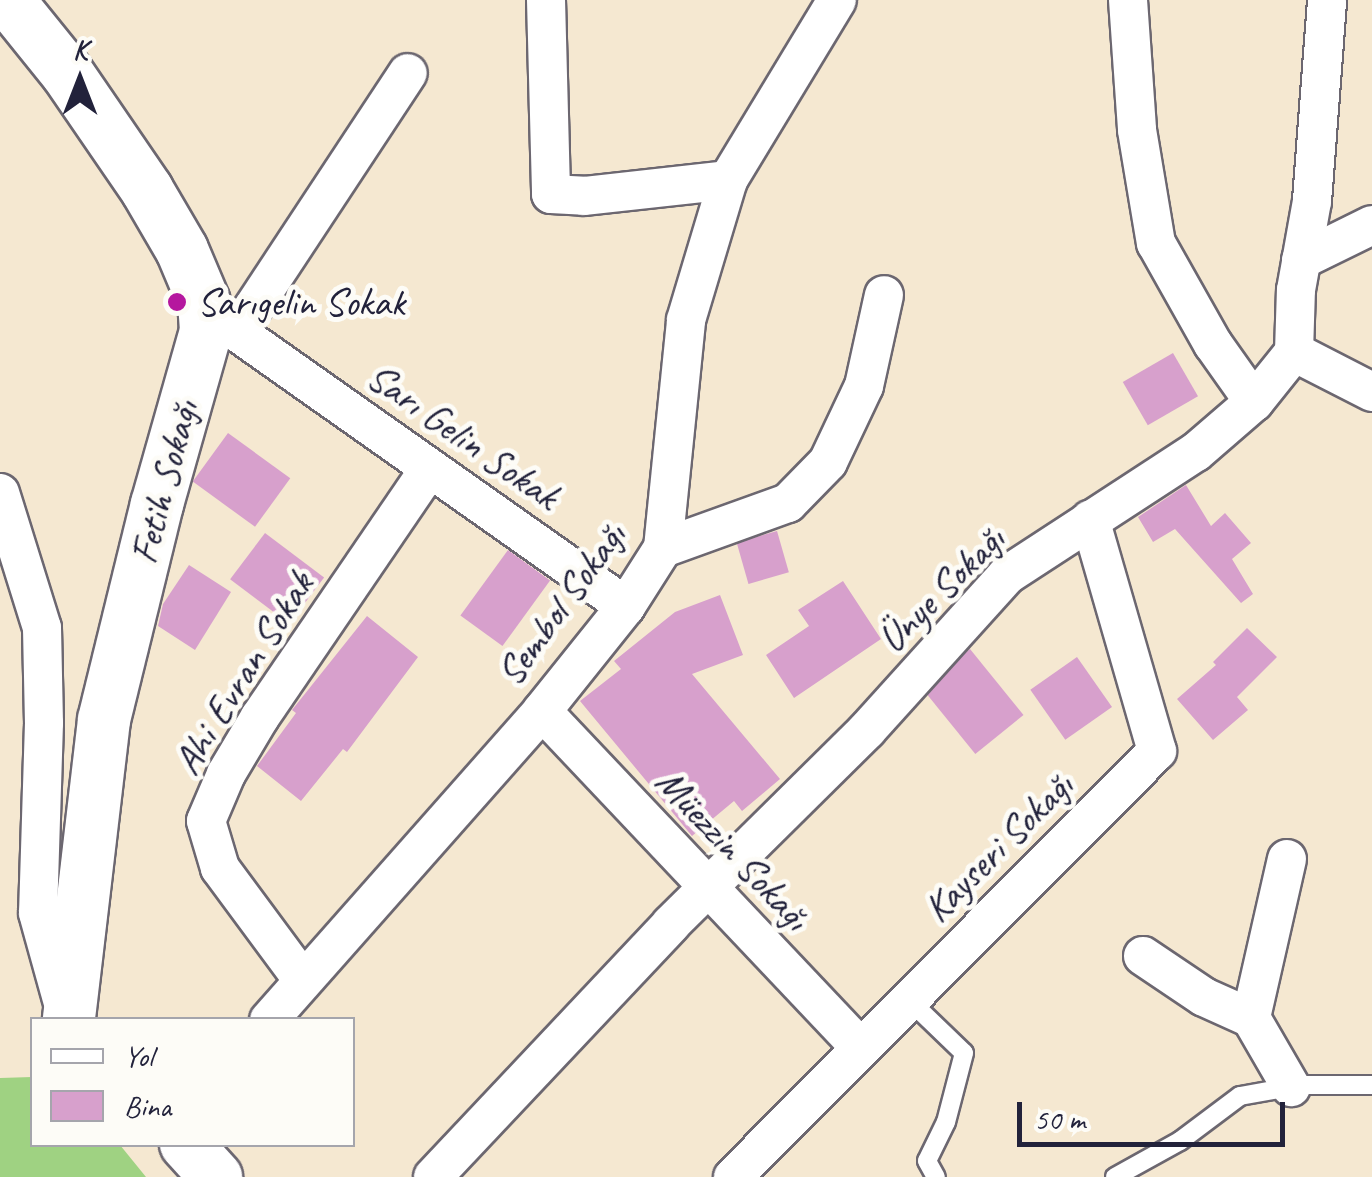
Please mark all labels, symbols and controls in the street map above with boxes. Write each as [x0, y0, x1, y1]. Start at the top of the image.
north arrow [30, 30, 130, 130]
text: K [73, 32, 87, 67]
place label: Sarıgelin Sokak [197, 278, 403, 326]
marker: Sarıgelin Sokak [166, 291, 188, 313]
street label: Sarı Gelin Sokak [359, 353, 567, 519]
street label: Fetih Sokağı [120, 396, 208, 568]
street label: Sembol Sokağı [486, 514, 636, 694]
street label: Ünye Sokağı [868, 516, 1014, 662]
street label: Ahi Evran Sokak [162, 564, 324, 782]
street label: Müezzin Sokağı [646, 759, 820, 939]
street label: Kayseri Sokağı [913, 762, 1083, 932]
legend [30, 1017, 355, 1147]
text: Yol [124, 1037, 153, 1075]
scale bar [1022, 1082, 1290, 1144]
text: Bina [124, 1087, 171, 1125]
text: 50 m [1034, 1100, 1085, 1138]

